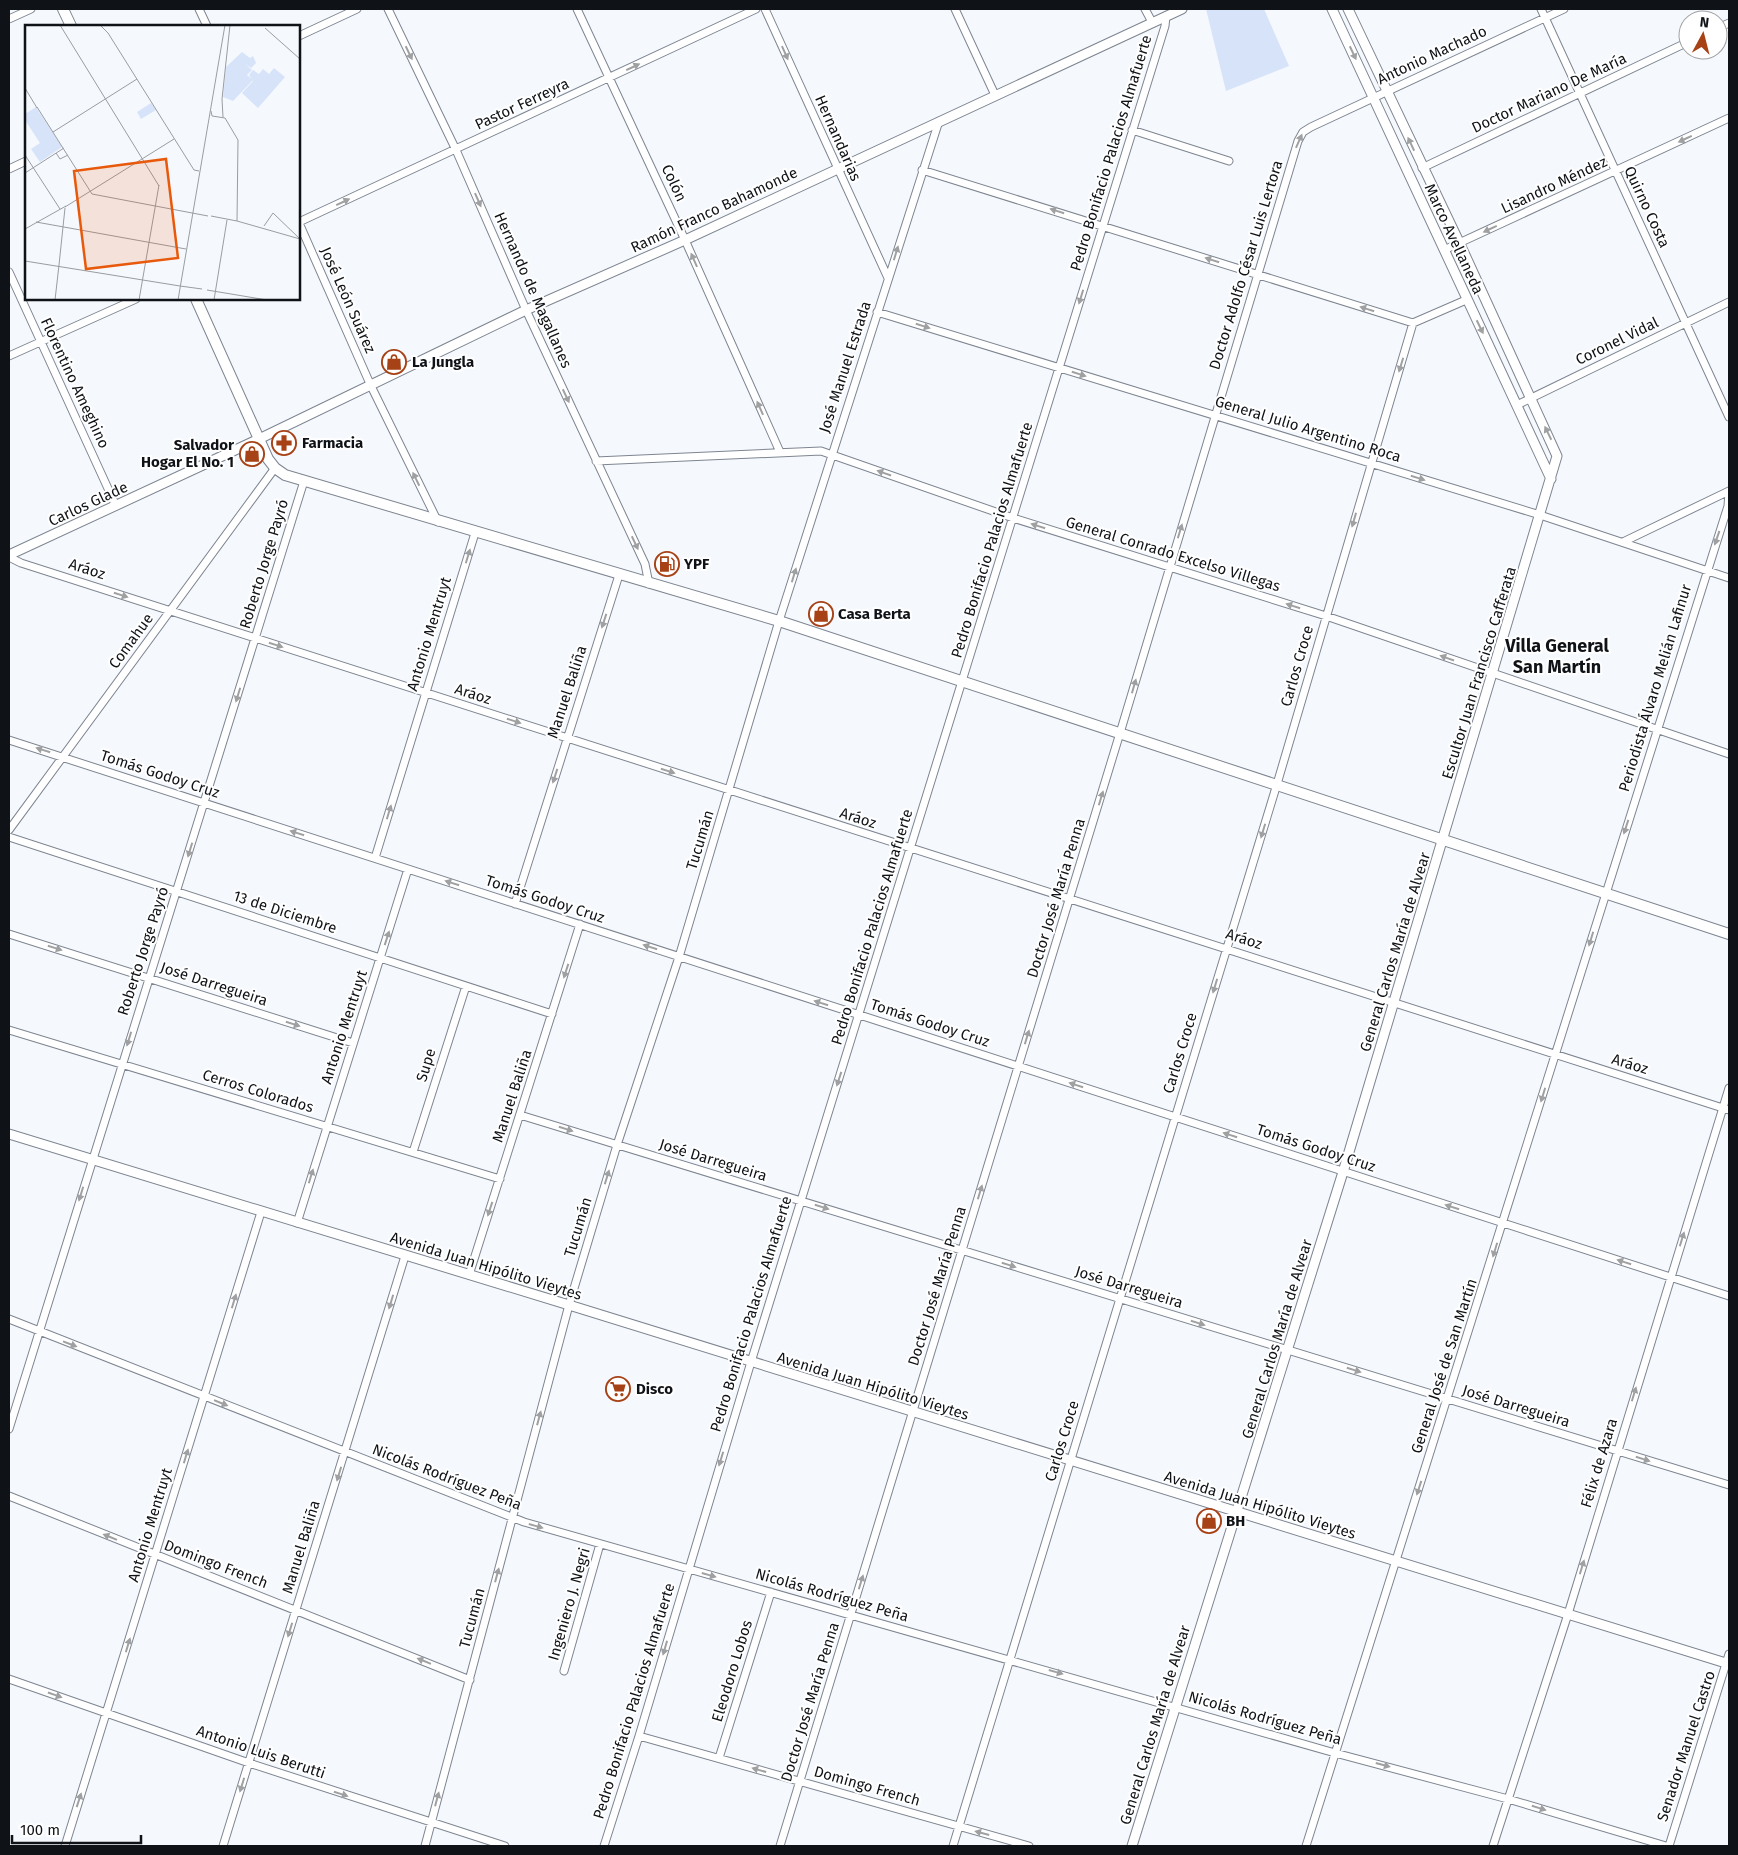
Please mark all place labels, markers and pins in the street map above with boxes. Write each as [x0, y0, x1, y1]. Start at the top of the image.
shop icon: La Jungla [381, 349, 407, 375]
place label: La Jungla [412, 353, 474, 371]
pharmacy icon: Farmacia [271, 430, 297, 456]
place label: Farmacia [302, 434, 363, 452]
place label: Salvador Hogar El No. 1 [141, 436, 235, 471]
shop icon: Salvador Hogar El No. 1 [239, 441, 265, 467]
fuel station icon: YPF [654, 551, 680, 577]
place label: YPF [683, 555, 710, 573]
shop icon: Casa Berta [808, 601, 834, 627]
place label: Casa Berta [838, 605, 911, 623]
supermarket icon: Disco [605, 1376, 631, 1402]
place label: Disco [636, 1380, 673, 1398]
shop icon: BH [1196, 1508, 1222, 1534]
place label: BH [1226, 1512, 1245, 1530]

